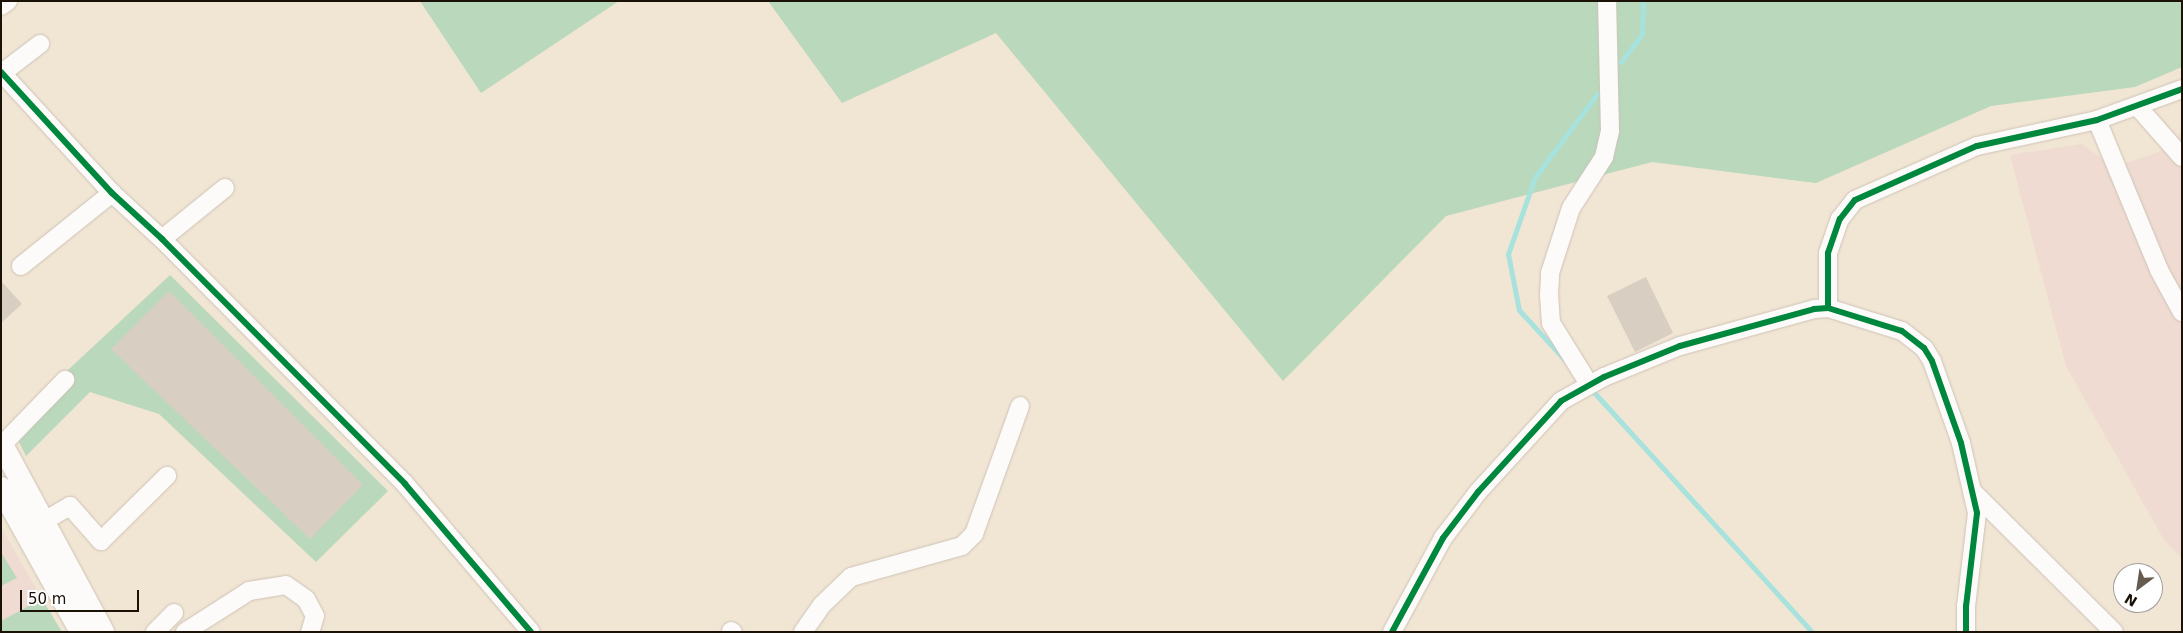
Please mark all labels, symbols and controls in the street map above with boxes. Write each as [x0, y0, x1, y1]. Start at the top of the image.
north arrow [2113, 563, 2163, 613]
scale bar [22, 580, 141, 612]
text: 50 m [28, 590, 66, 608]
text: N [2122, 590, 2140, 610]

